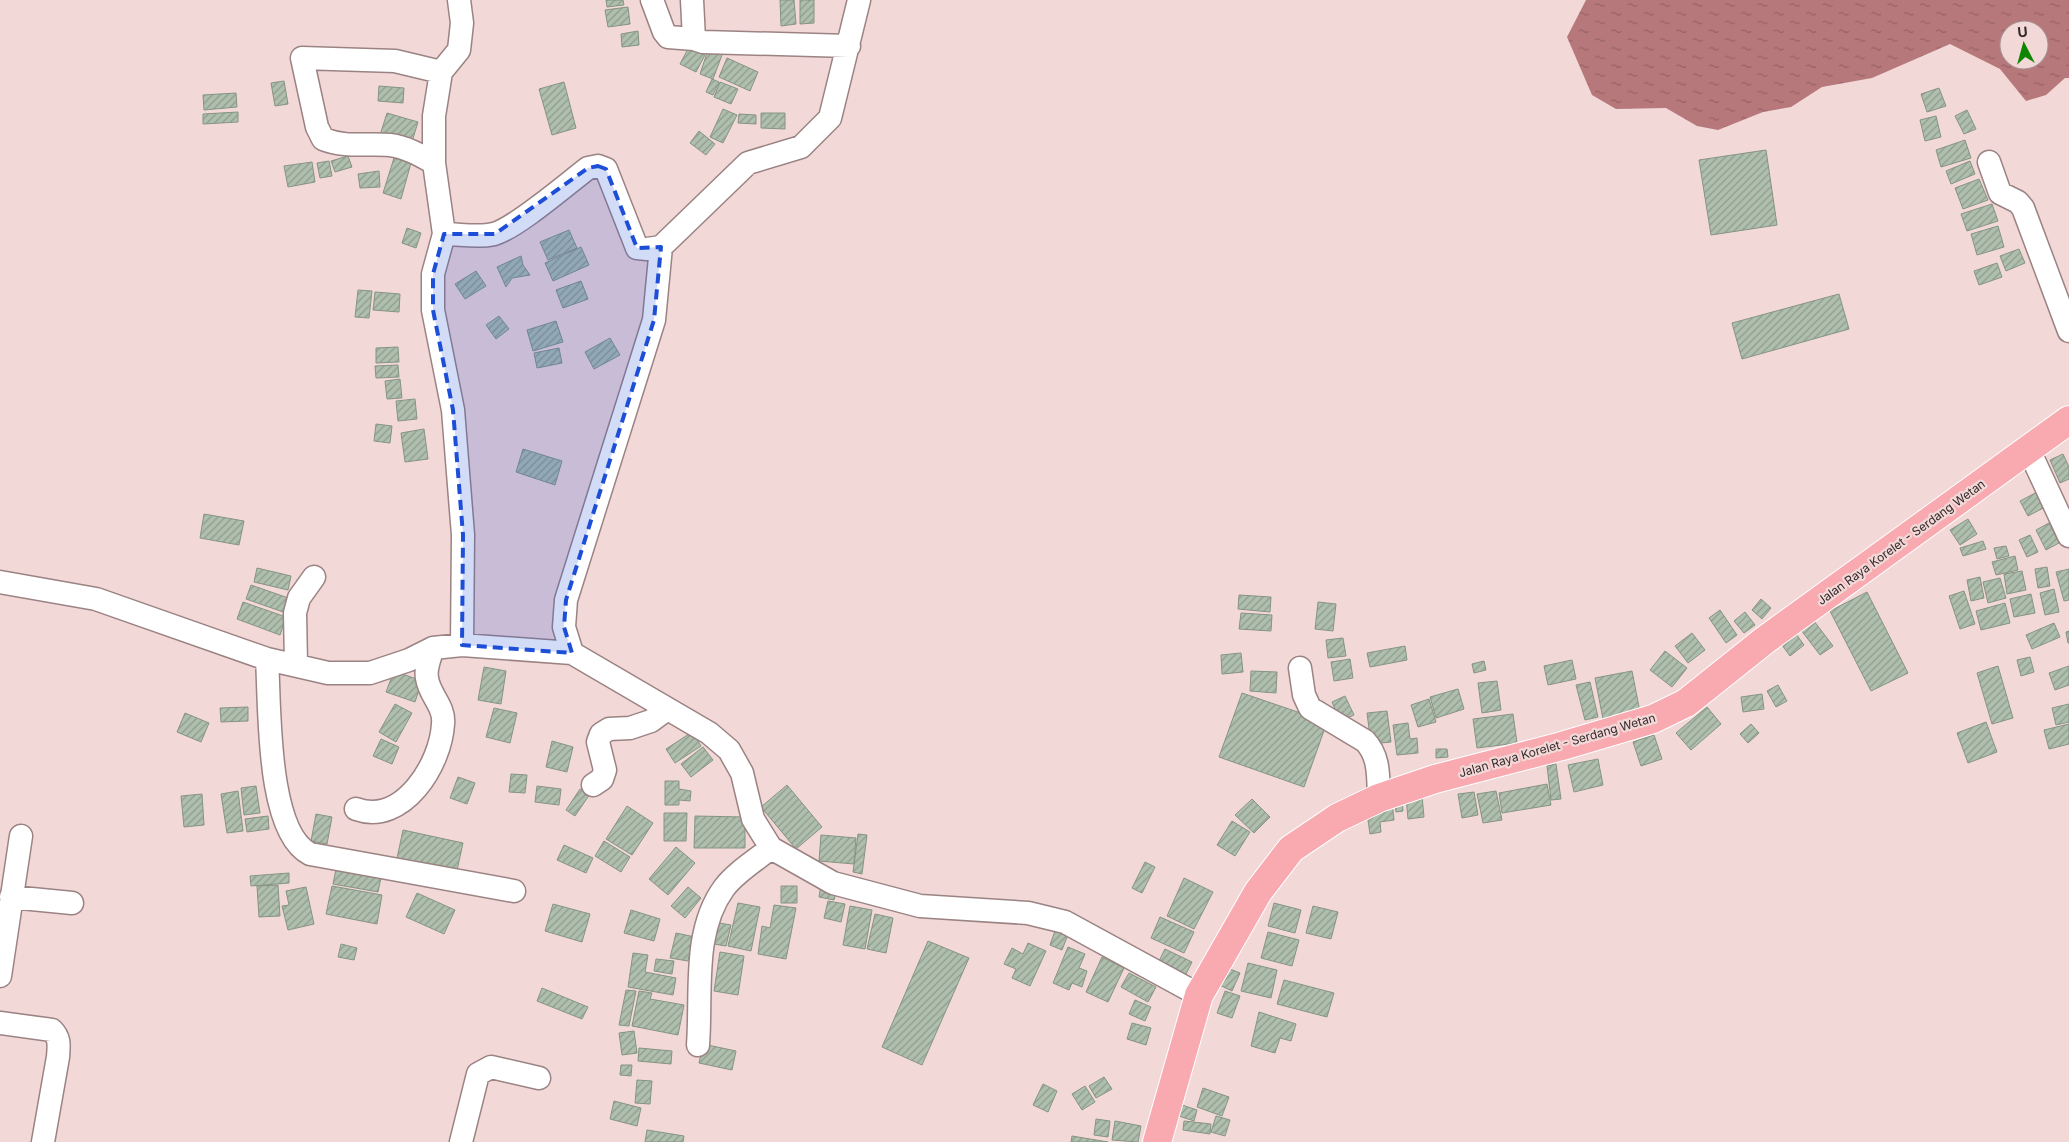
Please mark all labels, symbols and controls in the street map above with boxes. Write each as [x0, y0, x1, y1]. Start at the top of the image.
north arrow [1999, 20, 2049, 70]
text: U [2017, 23, 2029, 41]
street label: Jalan Raya Korelet - Serdang Wetan [1814, 476, 1988, 608]
street label: Jalan Raya Korelet - Serdang Wetan [1457, 710, 1657, 780]

